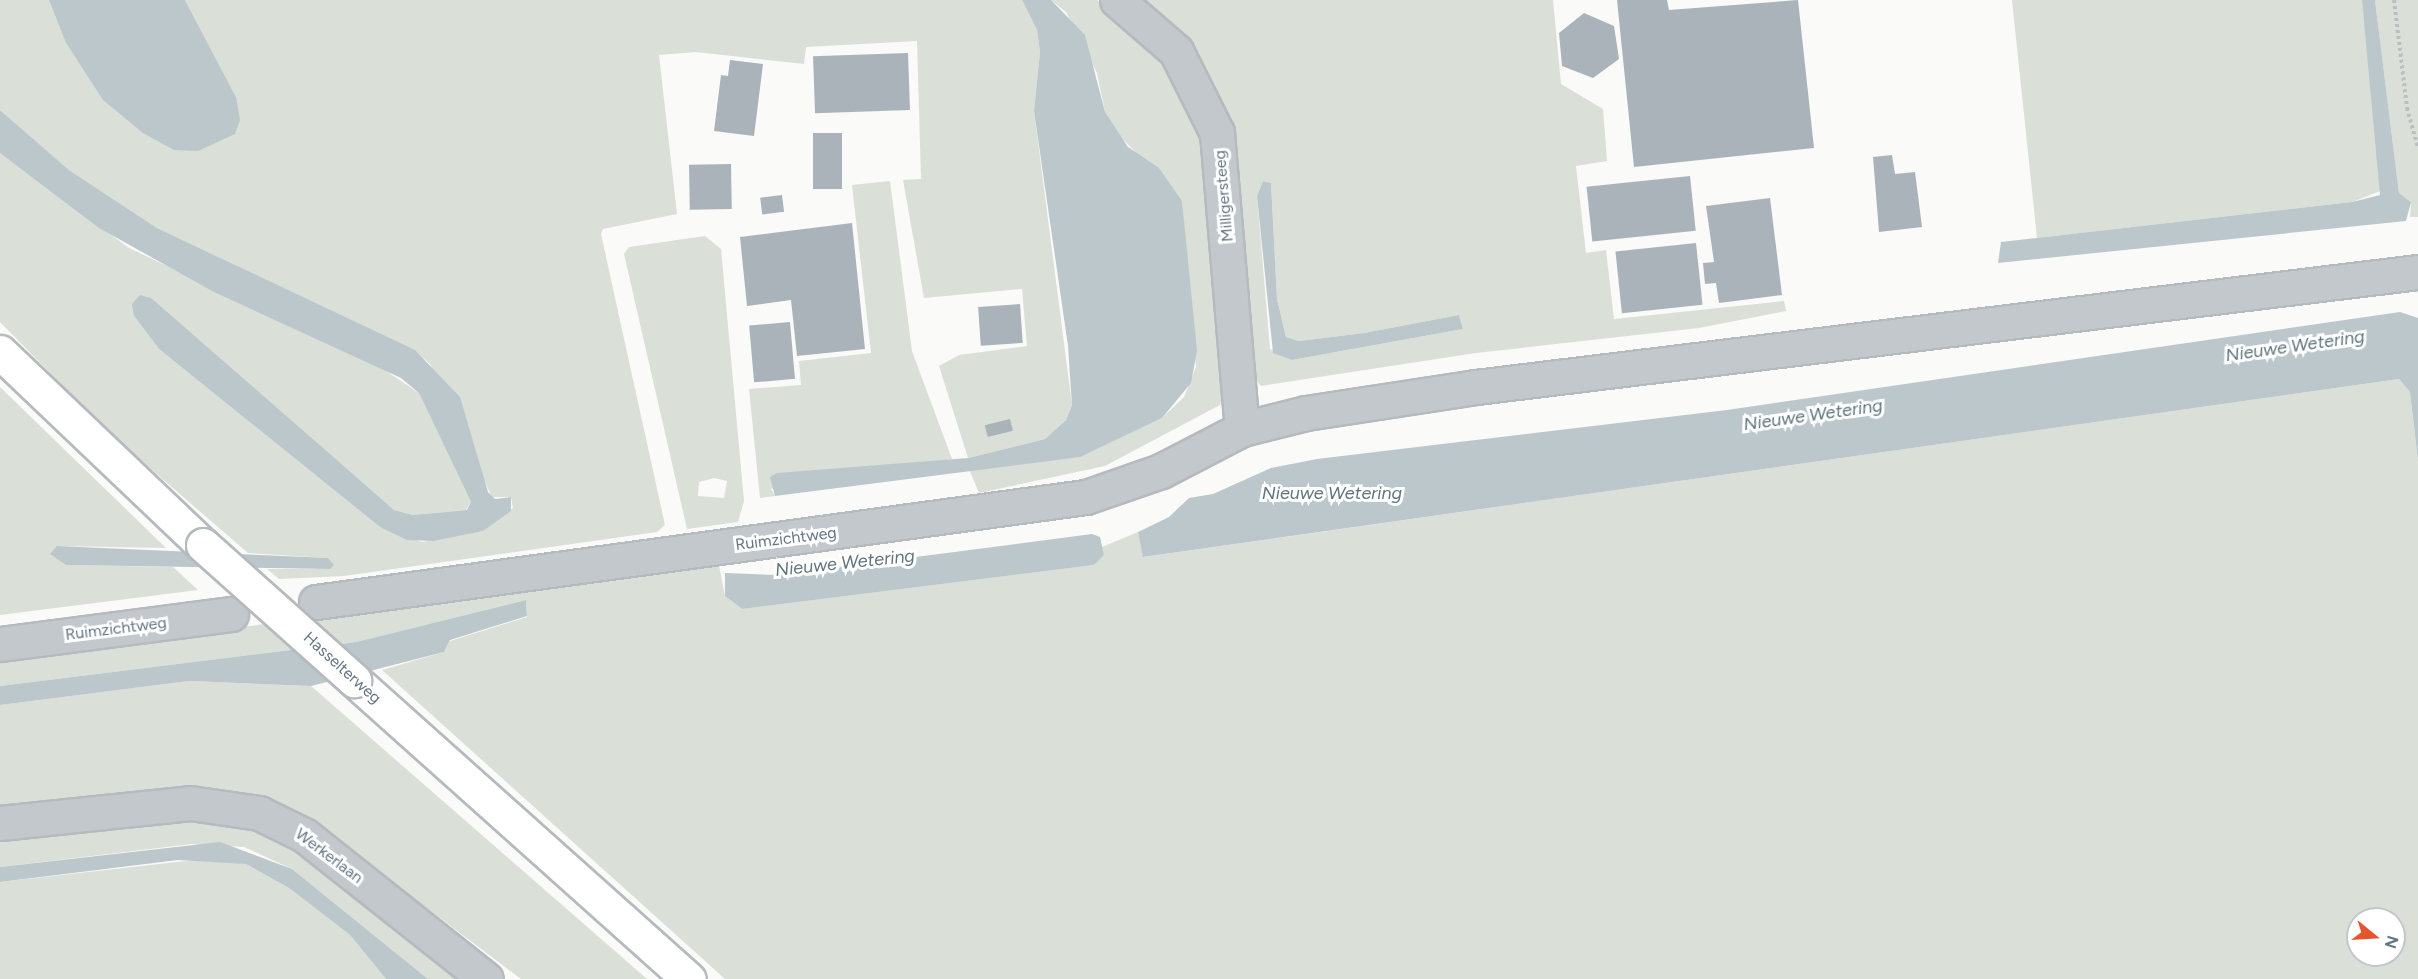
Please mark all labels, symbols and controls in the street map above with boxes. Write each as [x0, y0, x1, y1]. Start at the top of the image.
street label: Milligersteeg [1210, 149, 1238, 243]
water label: Nieuwe Wetering [2224, 326, 2366, 366]
water label: Nieuwe Wetering [1742, 395, 1884, 435]
water label: Nieuwe Wetering [1262, 482, 1402, 504]
street label: Ruimzichtweg [734, 523, 838, 555]
water label: Nieuwe Wetering [774, 545, 916, 581]
street label: Ruimzichtweg [64, 613, 168, 645]
street label: Hasselterweg [299, 628, 385, 708]
street label: Werkerlaan [292, 824, 366, 888]
north arrow [2346, 907, 2406, 967]
text: N [2381, 933, 2403, 951]

